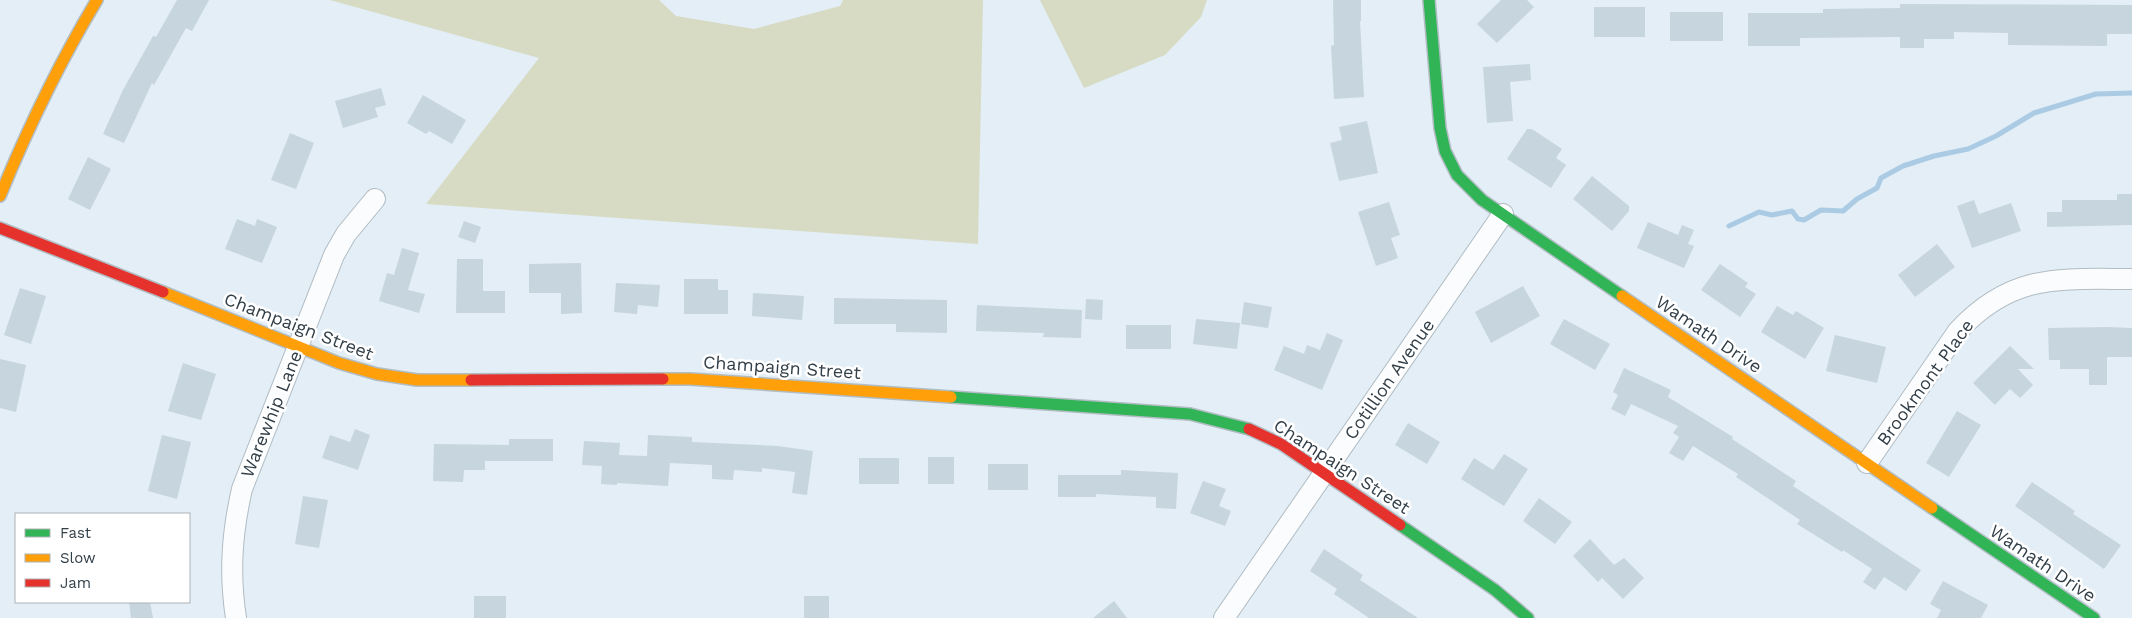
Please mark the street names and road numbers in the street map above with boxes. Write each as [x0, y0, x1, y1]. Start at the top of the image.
street label: Champaign Street [221, 288, 377, 364]
street label: Wamath Drive [1652, 291, 1766, 377]
street label: Cotillion Avenue [1340, 315, 1438, 443]
street label: Brookmont Place [1872, 315, 1978, 449]
street label: Warewhip Lane [236, 348, 306, 480]
street label: Champaign Street [702, 351, 862, 383]
street label: Champaign Street [1270, 414, 1414, 518]
street label: Wamath Drive [1986, 520, 2100, 606]

